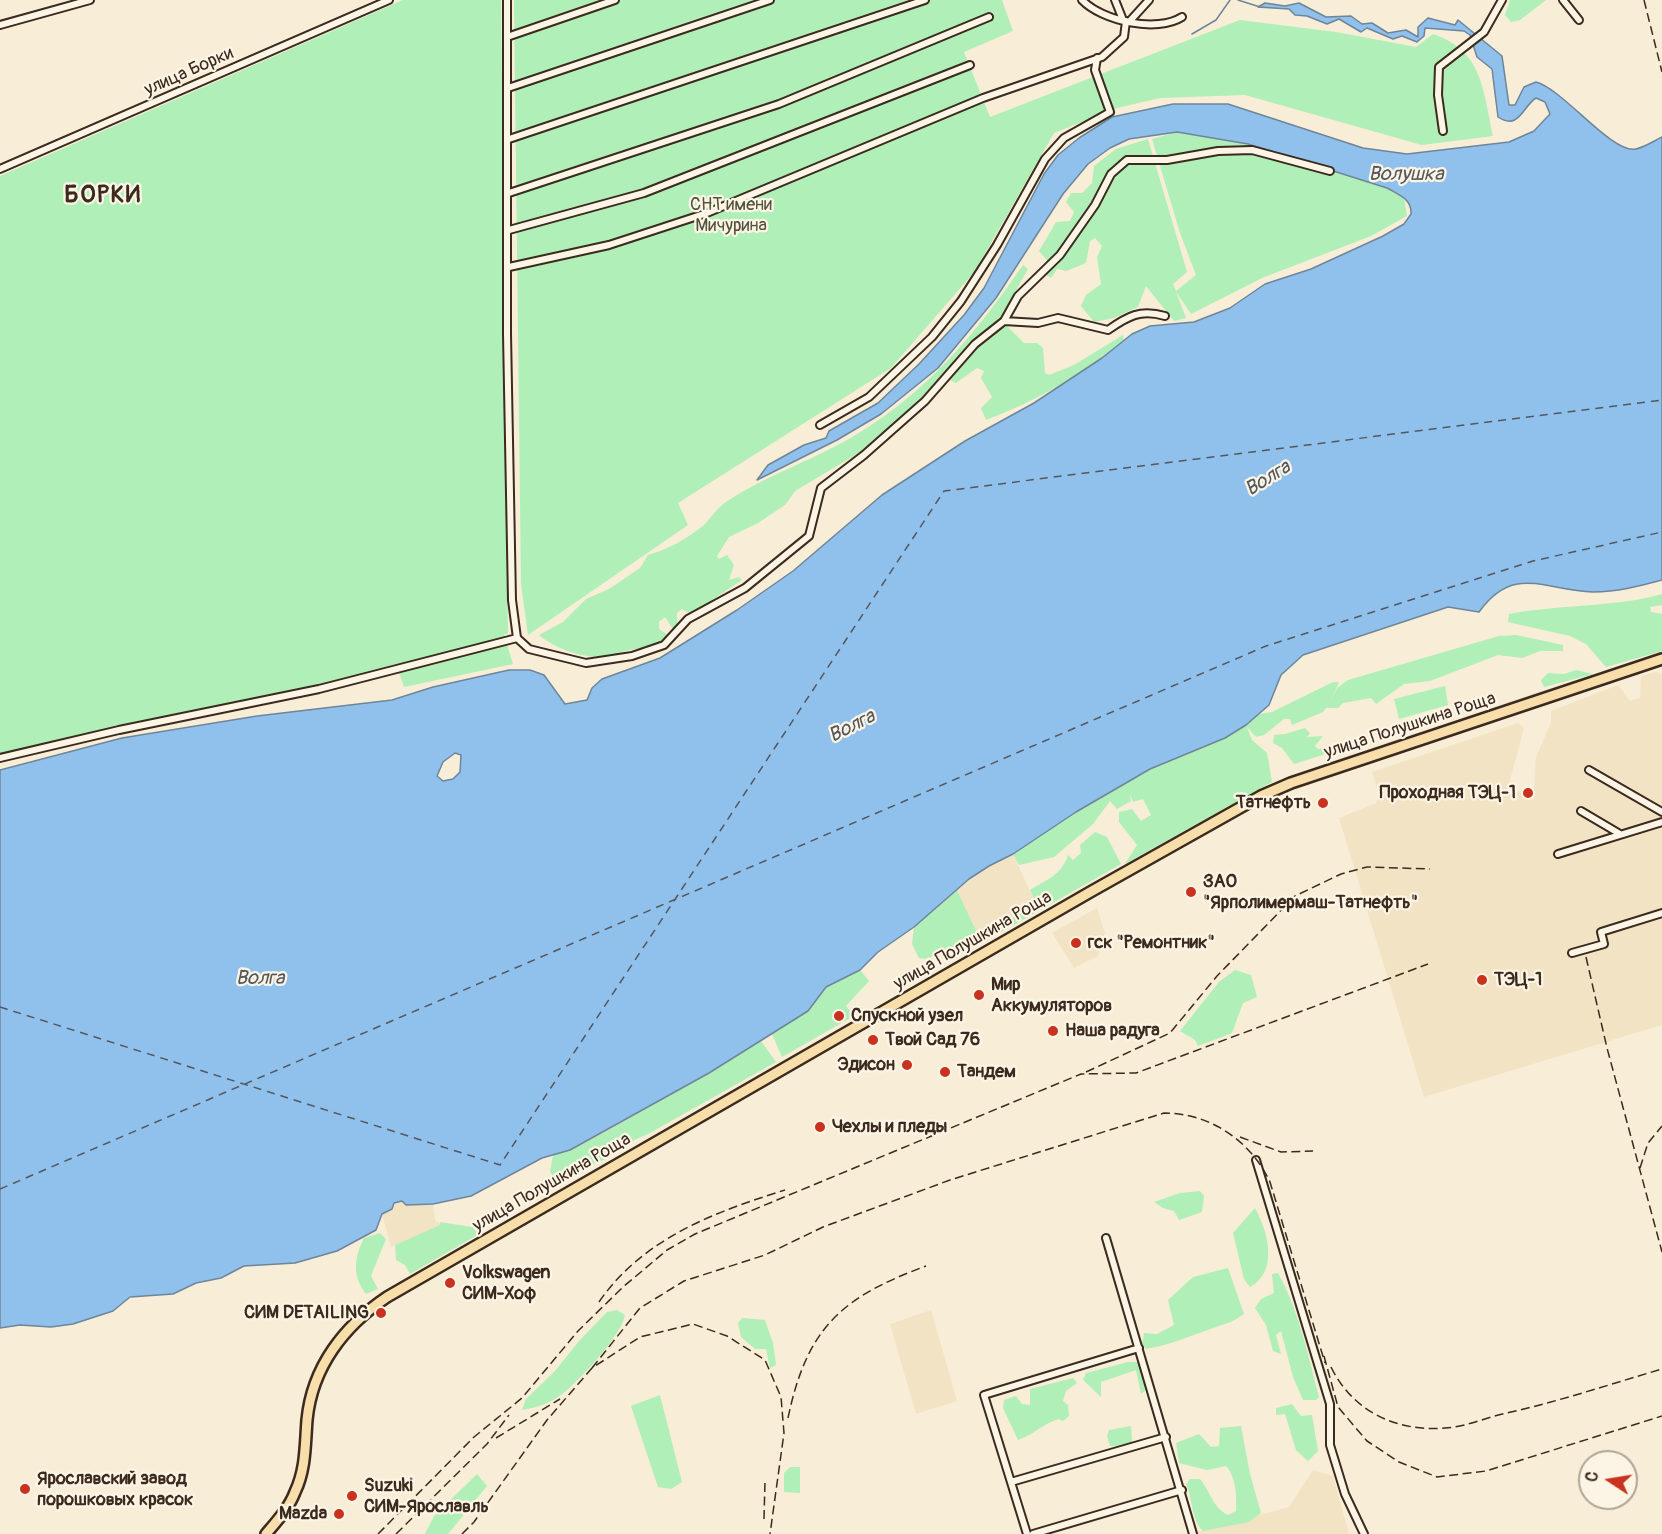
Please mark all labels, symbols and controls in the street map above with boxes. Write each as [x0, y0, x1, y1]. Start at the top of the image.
street label: улица Борки [141, 43, 237, 101]
water label: Волушка [1369, 163, 1443, 187]
district label: БОРКИ [64, 182, 142, 210]
park label: СНТ имени Мичурина [690, 194, 772, 236]
water label: Волга [1241, 456, 1295, 502]
street label: улица Полушкина Роща [1321, 688, 1499, 764]
water label: Волга [825, 705, 879, 749]
place label: Проходная ТЭЦ-1 [1380, 782, 1516, 804]
marker: Проходная ТЭЦ-1 [1521, 786, 1535, 800]
place label: Татнефть [1236, 792, 1311, 814]
marker: Татнефть [1316, 796, 1330, 810]
place label: ЗАО "Ярполимермаш-Татнефть" [1203, 871, 1418, 914]
marker: ЗАО "Ярполимермаш-Татнефть" [1184, 885, 1198, 899]
street label: улица Полушкина Роща [890, 887, 1056, 995]
place label: гск "Ремонтник" [1088, 932, 1215, 954]
marker: гск "Ремонтник" [1069, 936, 1083, 950]
water label: Волга [236, 967, 284, 991]
place label: ТЭЦ-1 [1494, 969, 1542, 991]
marker: ТЭЦ-1 [1475, 973, 1489, 987]
place label: Мир Аккумуляторов [991, 974, 1112, 1016]
marker: Мир Аккумуляторов [972, 988, 986, 1002]
place label: Спускной узел [851, 1005, 963, 1027]
marker: Спускной узел [832, 1009, 846, 1023]
place label: Наша радуга [1065, 1020, 1160, 1042]
marker: Наша радуга [1046, 1024, 1060, 1038]
place label: Твой Сад 76 [885, 1029, 980, 1051]
marker: Твой Сад 76 [866, 1033, 880, 1047]
place label: Эдисон [838, 1054, 895, 1076]
marker: Эдисон [900, 1058, 914, 1072]
place label: Тандем [957, 1061, 1016, 1083]
marker: Тандем [938, 1065, 952, 1079]
place label: Чехлы и пледы [832, 1116, 947, 1138]
marker: Чехлы и пледы [813, 1120, 827, 1134]
street label: улица Полушкина Роща [469, 1129, 635, 1237]
place label: Volkswagen СИМ-Хоф [462, 1262, 551, 1304]
marker: Volkswagen СИМ-Хоф [443, 1276, 457, 1290]
place label: СИМ DETAILING [244, 1302, 369, 1324]
marker: СИМ DETAILING [374, 1306, 388, 1320]
north arrow [1578, 1450, 1638, 1510]
place label: Ярославский завод порошковых красок [37, 1468, 193, 1510]
text: С [1582, 1470, 1603, 1484]
place label: Suzuki СИМ-Ярославль [364, 1475, 489, 1518]
marker: Ярославский завод порошковых красок [18, 1482, 32, 1496]
marker: Suzuki СИМ-Ярославль [345, 1489, 359, 1503]
place label: Mazda [279, 1503, 327, 1525]
marker: Mazda [332, 1507, 346, 1521]

